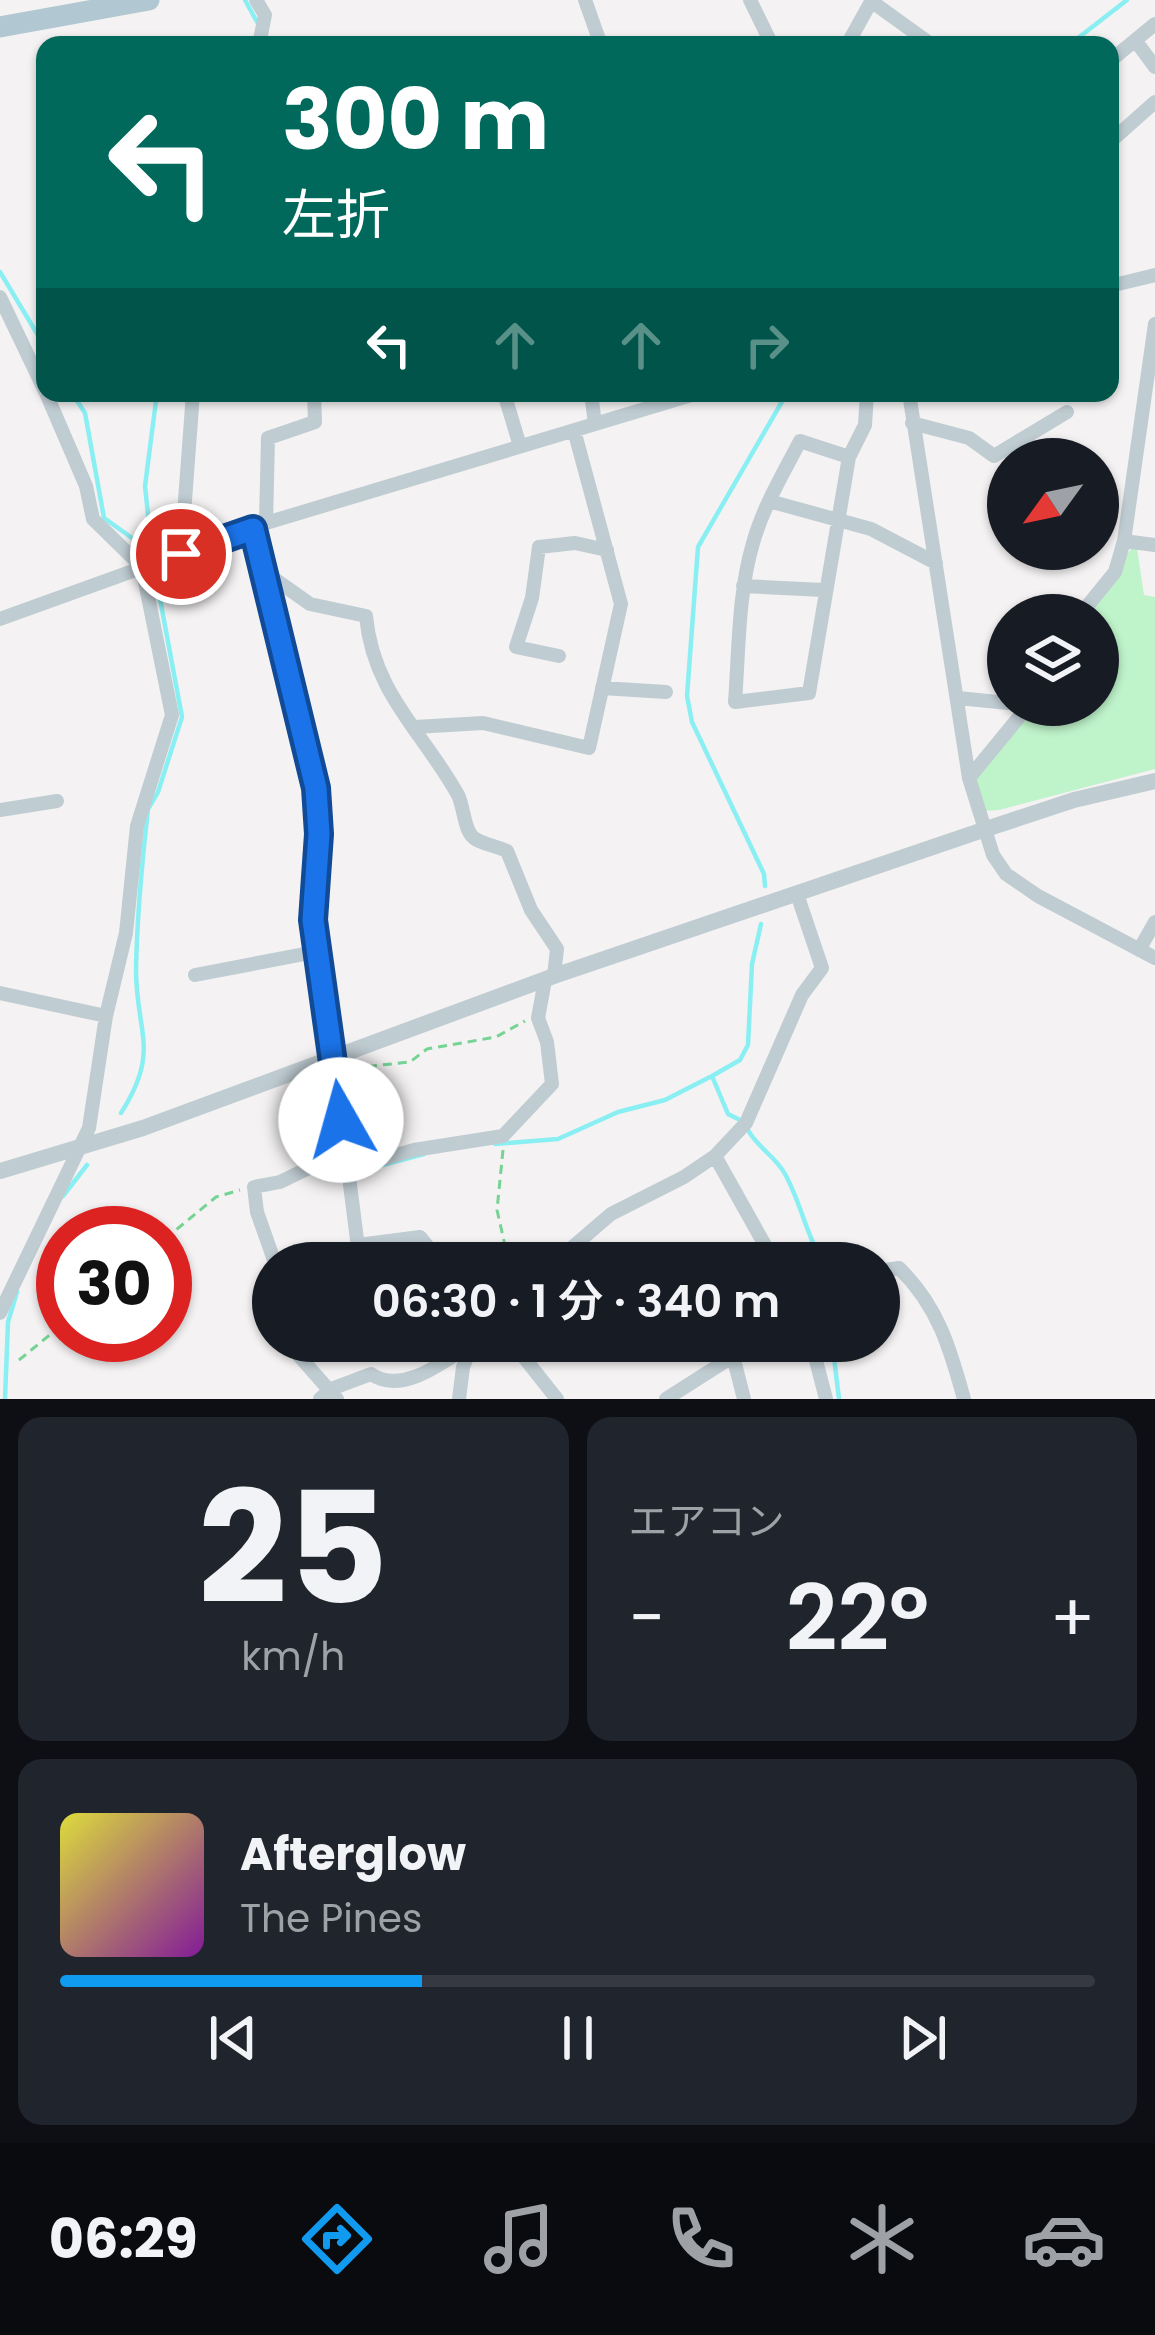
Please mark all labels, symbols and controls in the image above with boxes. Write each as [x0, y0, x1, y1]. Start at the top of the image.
text: 300 m [282, 61, 549, 178]
icon: left [84, 84, 240, 240]
text: 左折 [282, 177, 390, 253]
icon: left [356, 312, 422, 378]
icon: ahead [482, 312, 548, 378]
icon: ahead [608, 312, 674, 378]
icon: right [734, 312, 800, 378]
north arrow [987, 438, 1119, 570]
map controls [987, 438, 1119, 726]
pin [130, 503, 232, 605]
icon: arrive [148, 521, 214, 587]
button: layers [987, 594, 1119, 726]
position arrow [278, 1057, 404, 1183]
speed limit sign: 30 [36, 1206, 192, 1362]
text: 06:30 · 1 分 · 340 m [372, 1270, 780, 1333]
text: 25 [198, 1439, 388, 1658]
text: エアコン [629, 1494, 785, 1549]
text: 22° [786, 1555, 929, 1682]
text: − [629, 1572, 665, 1664]
text: + [1050, 1572, 1095, 1664]
text: km/h [241, 1629, 345, 1684]
text: Afterglow [240, 1823, 466, 1886]
text: The Pines [240, 1891, 422, 1946]
icon: previous [200, 2005, 266, 2071]
icon: pause [545, 2005, 611, 2071]
icon: next [890, 2005, 956, 2071]
icon: directions [295, 2197, 379, 2281]
icon: music [477, 2197, 561, 2281]
icon: phone [659, 2197, 743, 2281]
icon: climate [840, 2197, 924, 2281]
icon: car [1022, 2197, 1106, 2281]
text: 06:29 [49, 2201, 198, 2277]

